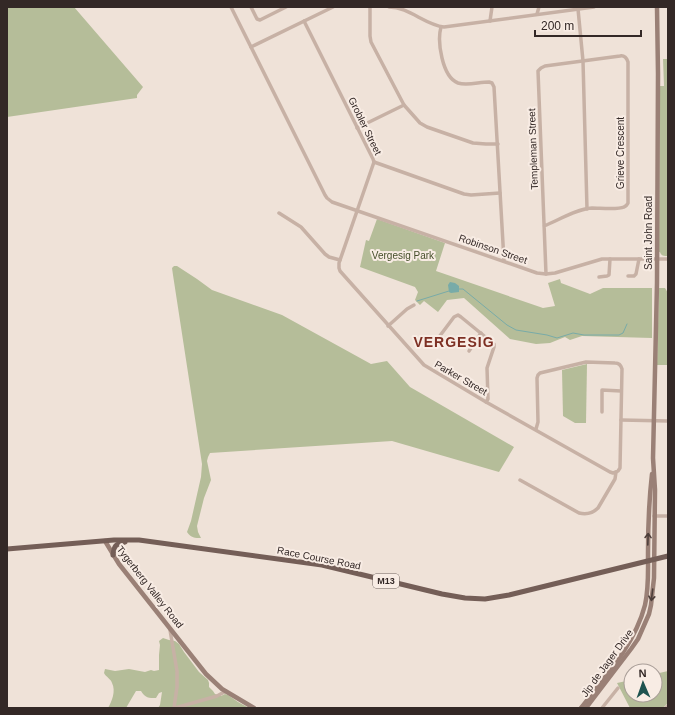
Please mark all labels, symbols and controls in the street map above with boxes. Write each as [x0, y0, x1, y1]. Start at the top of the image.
scale bar [535, 12, 641, 38]
text: 200 m [541, 19, 574, 33]
street label: Grobler Street [346, 95, 384, 157]
street label: Templeman Street [526, 108, 540, 190]
street label: Grieve Crescent [615, 117, 626, 189]
street label: Saint John Road [643, 196, 654, 270]
street label: Robinson Street [457, 232, 529, 266]
park label: Vergesig Park [372, 250, 435, 261]
district label: VERGESIG [413, 334, 495, 350]
street label: Parker Street [433, 359, 489, 398]
one-way arrow [644, 533, 652, 546]
street label: Tygerberg Valley Road [115, 544, 185, 630]
street label: Race Course Road [276, 544, 362, 572]
road number: M13 [373, 574, 399, 588]
one-way arrow [649, 588, 656, 601]
street label: Jip de Jager Drive [579, 627, 635, 699]
north arrow [623, 663, 663, 703]
text: N [638, 667, 647, 679]

